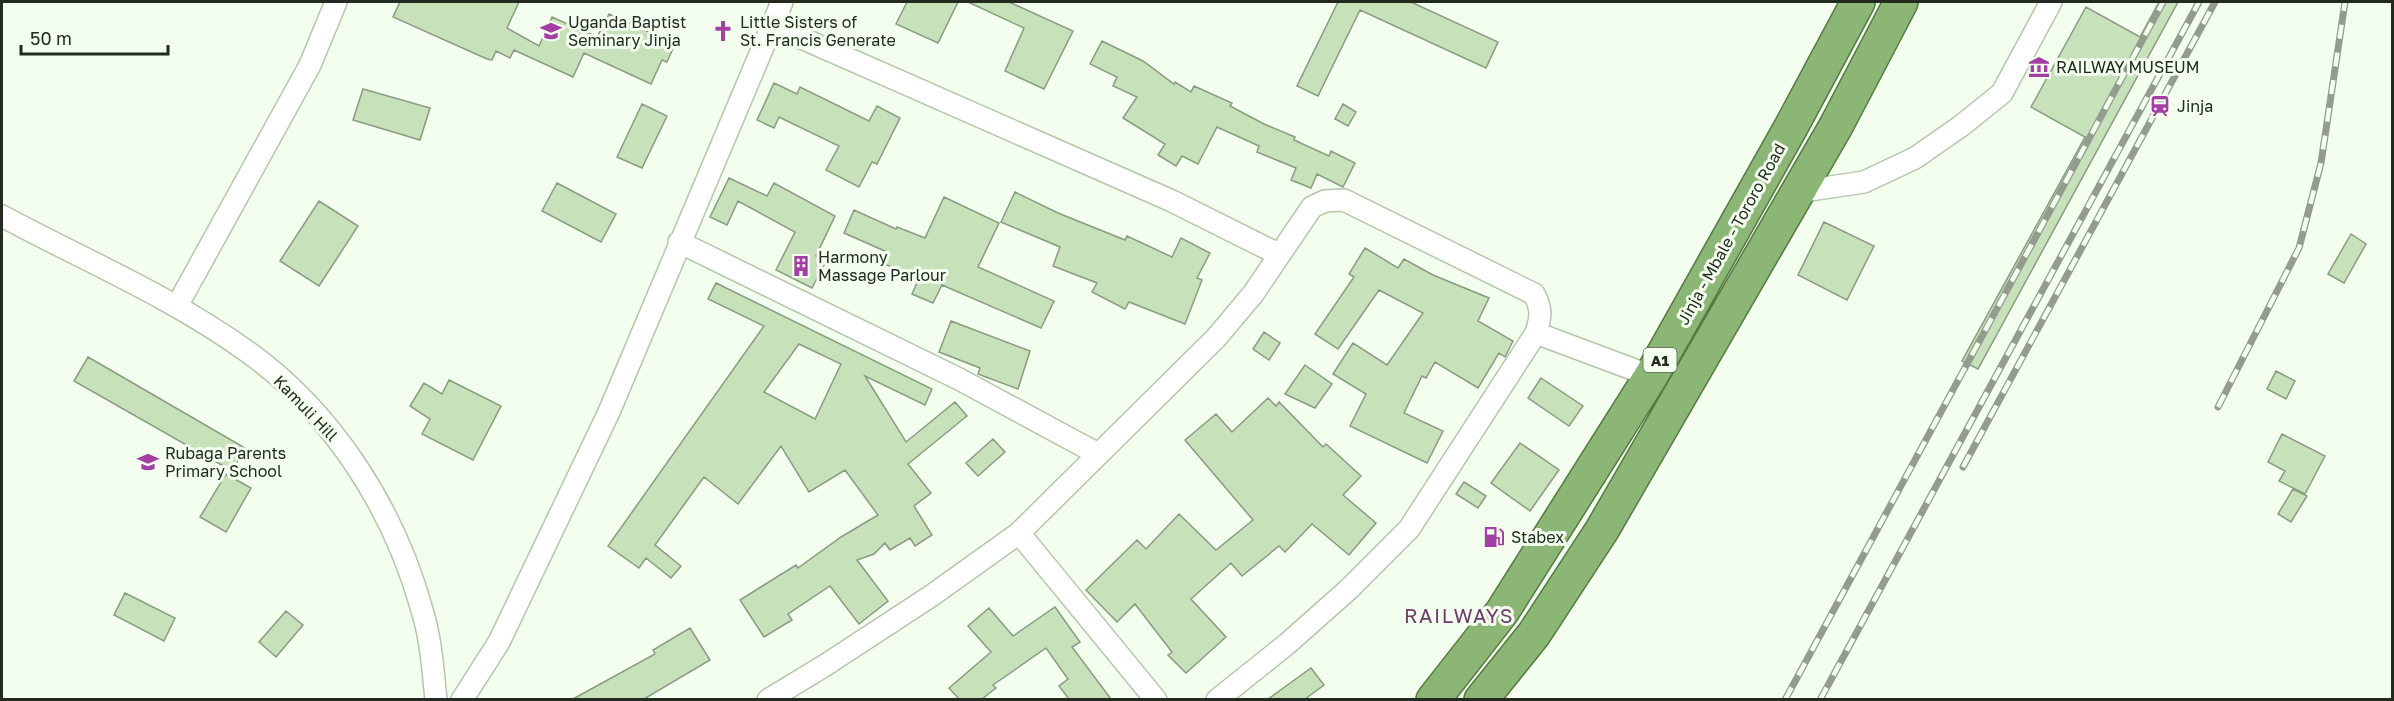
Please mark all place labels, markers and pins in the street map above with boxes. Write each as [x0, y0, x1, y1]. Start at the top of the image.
place label: Uganda Baptist Seminary Jinja [568, 12, 686, 50]
place label: Little Sisters of St. Francis Generate [740, 12, 896, 50]
school or university icon: Uganda Baptist Seminary Jinja [539, 19, 563, 43]
church icon: Little Sisters of St. Francis Generate [711, 19, 735, 43]
museum icon: RAILWAY MUSEUM [2027, 55, 2051, 79]
place label: RAILWAY MUSEUM [2056, 57, 2199, 77]
station icon: Jinja [2148, 94, 2172, 118]
place label: Jinja [2177, 96, 2213, 116]
place label: Harmony Massage Parlour [818, 247, 946, 285]
building icon: Harmony Massage Parlour [789, 254, 813, 278]
place label: Rubaga Parents Primary School [165, 443, 286, 481]
school or university icon: Rubaga Parents Primary School [136, 450, 160, 474]
fuel station icon: Stabex [1482, 525, 1506, 549]
place label: Stabex [1511, 527, 1564, 547]

